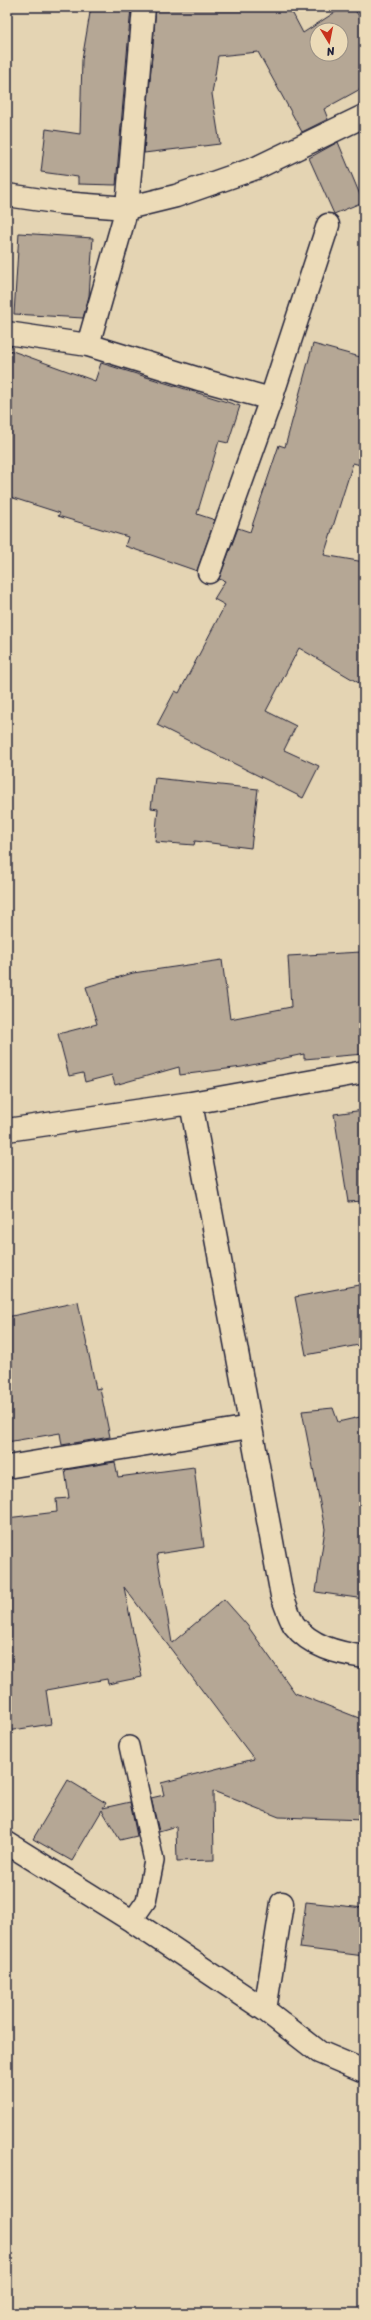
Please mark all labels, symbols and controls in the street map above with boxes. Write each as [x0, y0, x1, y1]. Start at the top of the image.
north arrow [309, 22, 349, 62]
text: N [325, 41, 337, 61]

